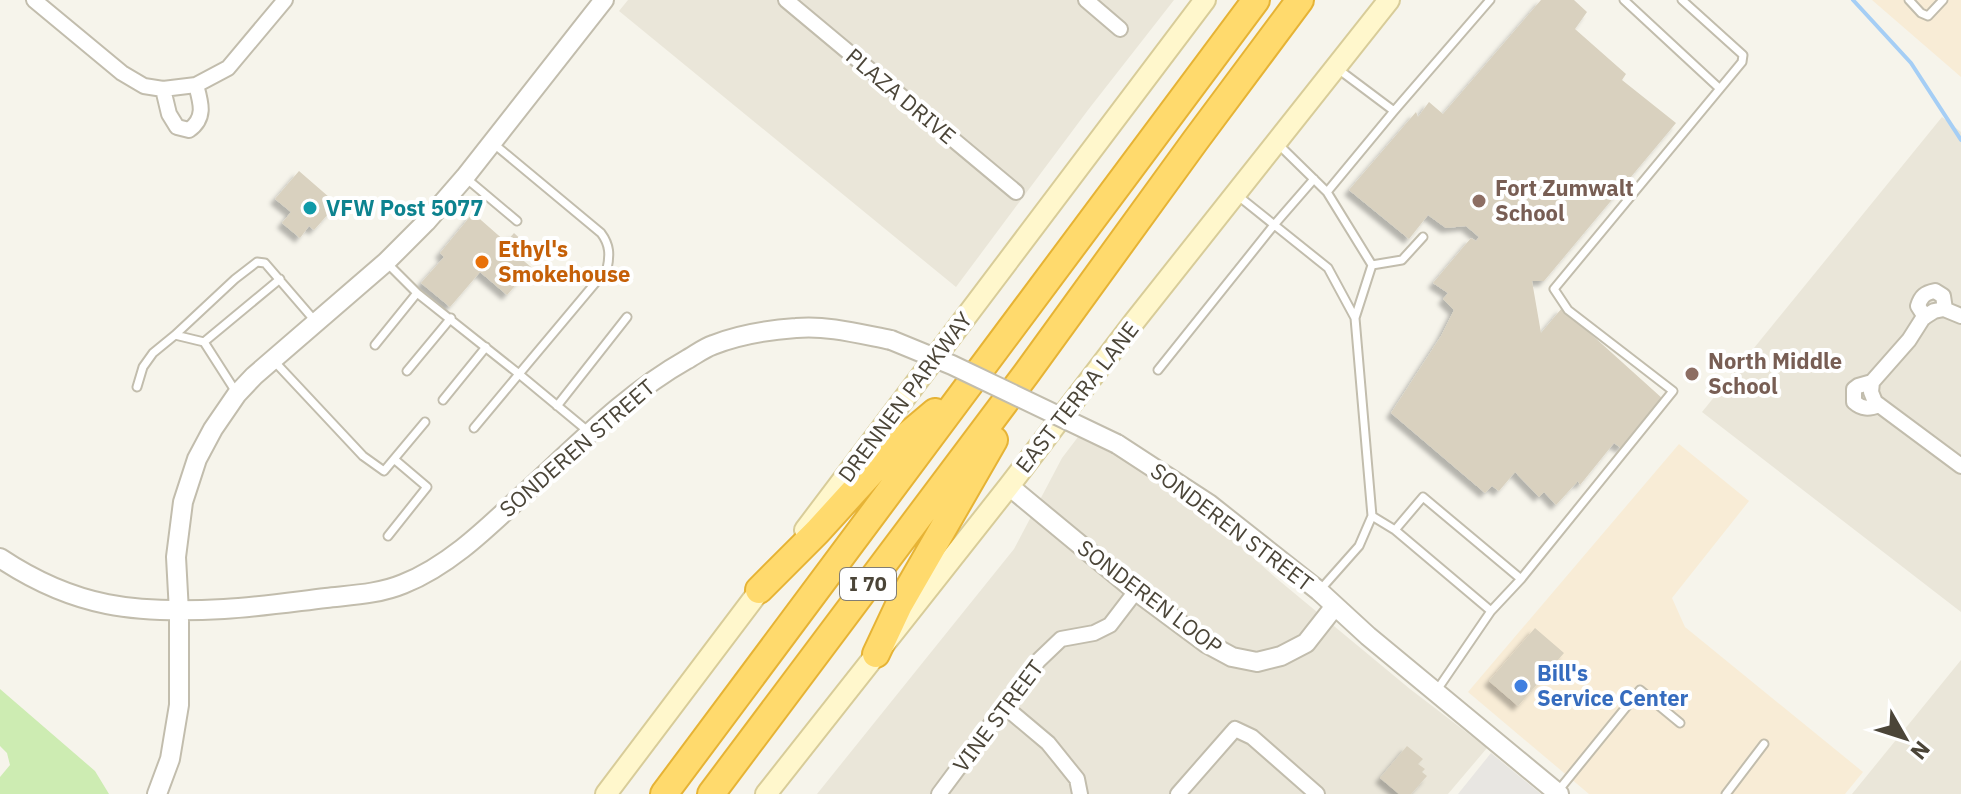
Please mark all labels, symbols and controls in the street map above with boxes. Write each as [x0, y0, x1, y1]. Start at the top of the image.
street label: PLAZA DRIVE [840, 41, 962, 150]
place label: Fort Zumwalt School [1495, 173, 1634, 227]
marker: Fort Zumwalt School [1470, 192, 1488, 210]
place label: VFW Post 5077 [326, 193, 484, 222]
marker: VFW Post 5077 [301, 199, 319, 217]
place label: Ethyl's Smokehouse [498, 234, 630, 288]
marker: Ethyl's Smokehouse [473, 253, 491, 271]
street label: DRENNEN PARKWAY [831, 306, 978, 488]
street label: EAST TERRA LANE [1009, 315, 1145, 478]
place label: North Middle School [1708, 346, 1842, 400]
marker: North Middle School [1683, 365, 1701, 383]
street label: SONDEREN STREET [493, 372, 661, 523]
street label: SONDEREN STREET [1145, 456, 1320, 598]
street label: SONDEREN LOOP [1072, 533, 1229, 661]
road number: I 70 [840, 568, 896, 600]
street label: VINE STREET [946, 653, 1050, 778]
place label: Bill's Service Center [1537, 658, 1689, 712]
marker: Bill's Service Center [1512, 677, 1530, 695]
north arrow [1865, 698, 1945, 778]
text: N [1905, 736, 1937, 766]

